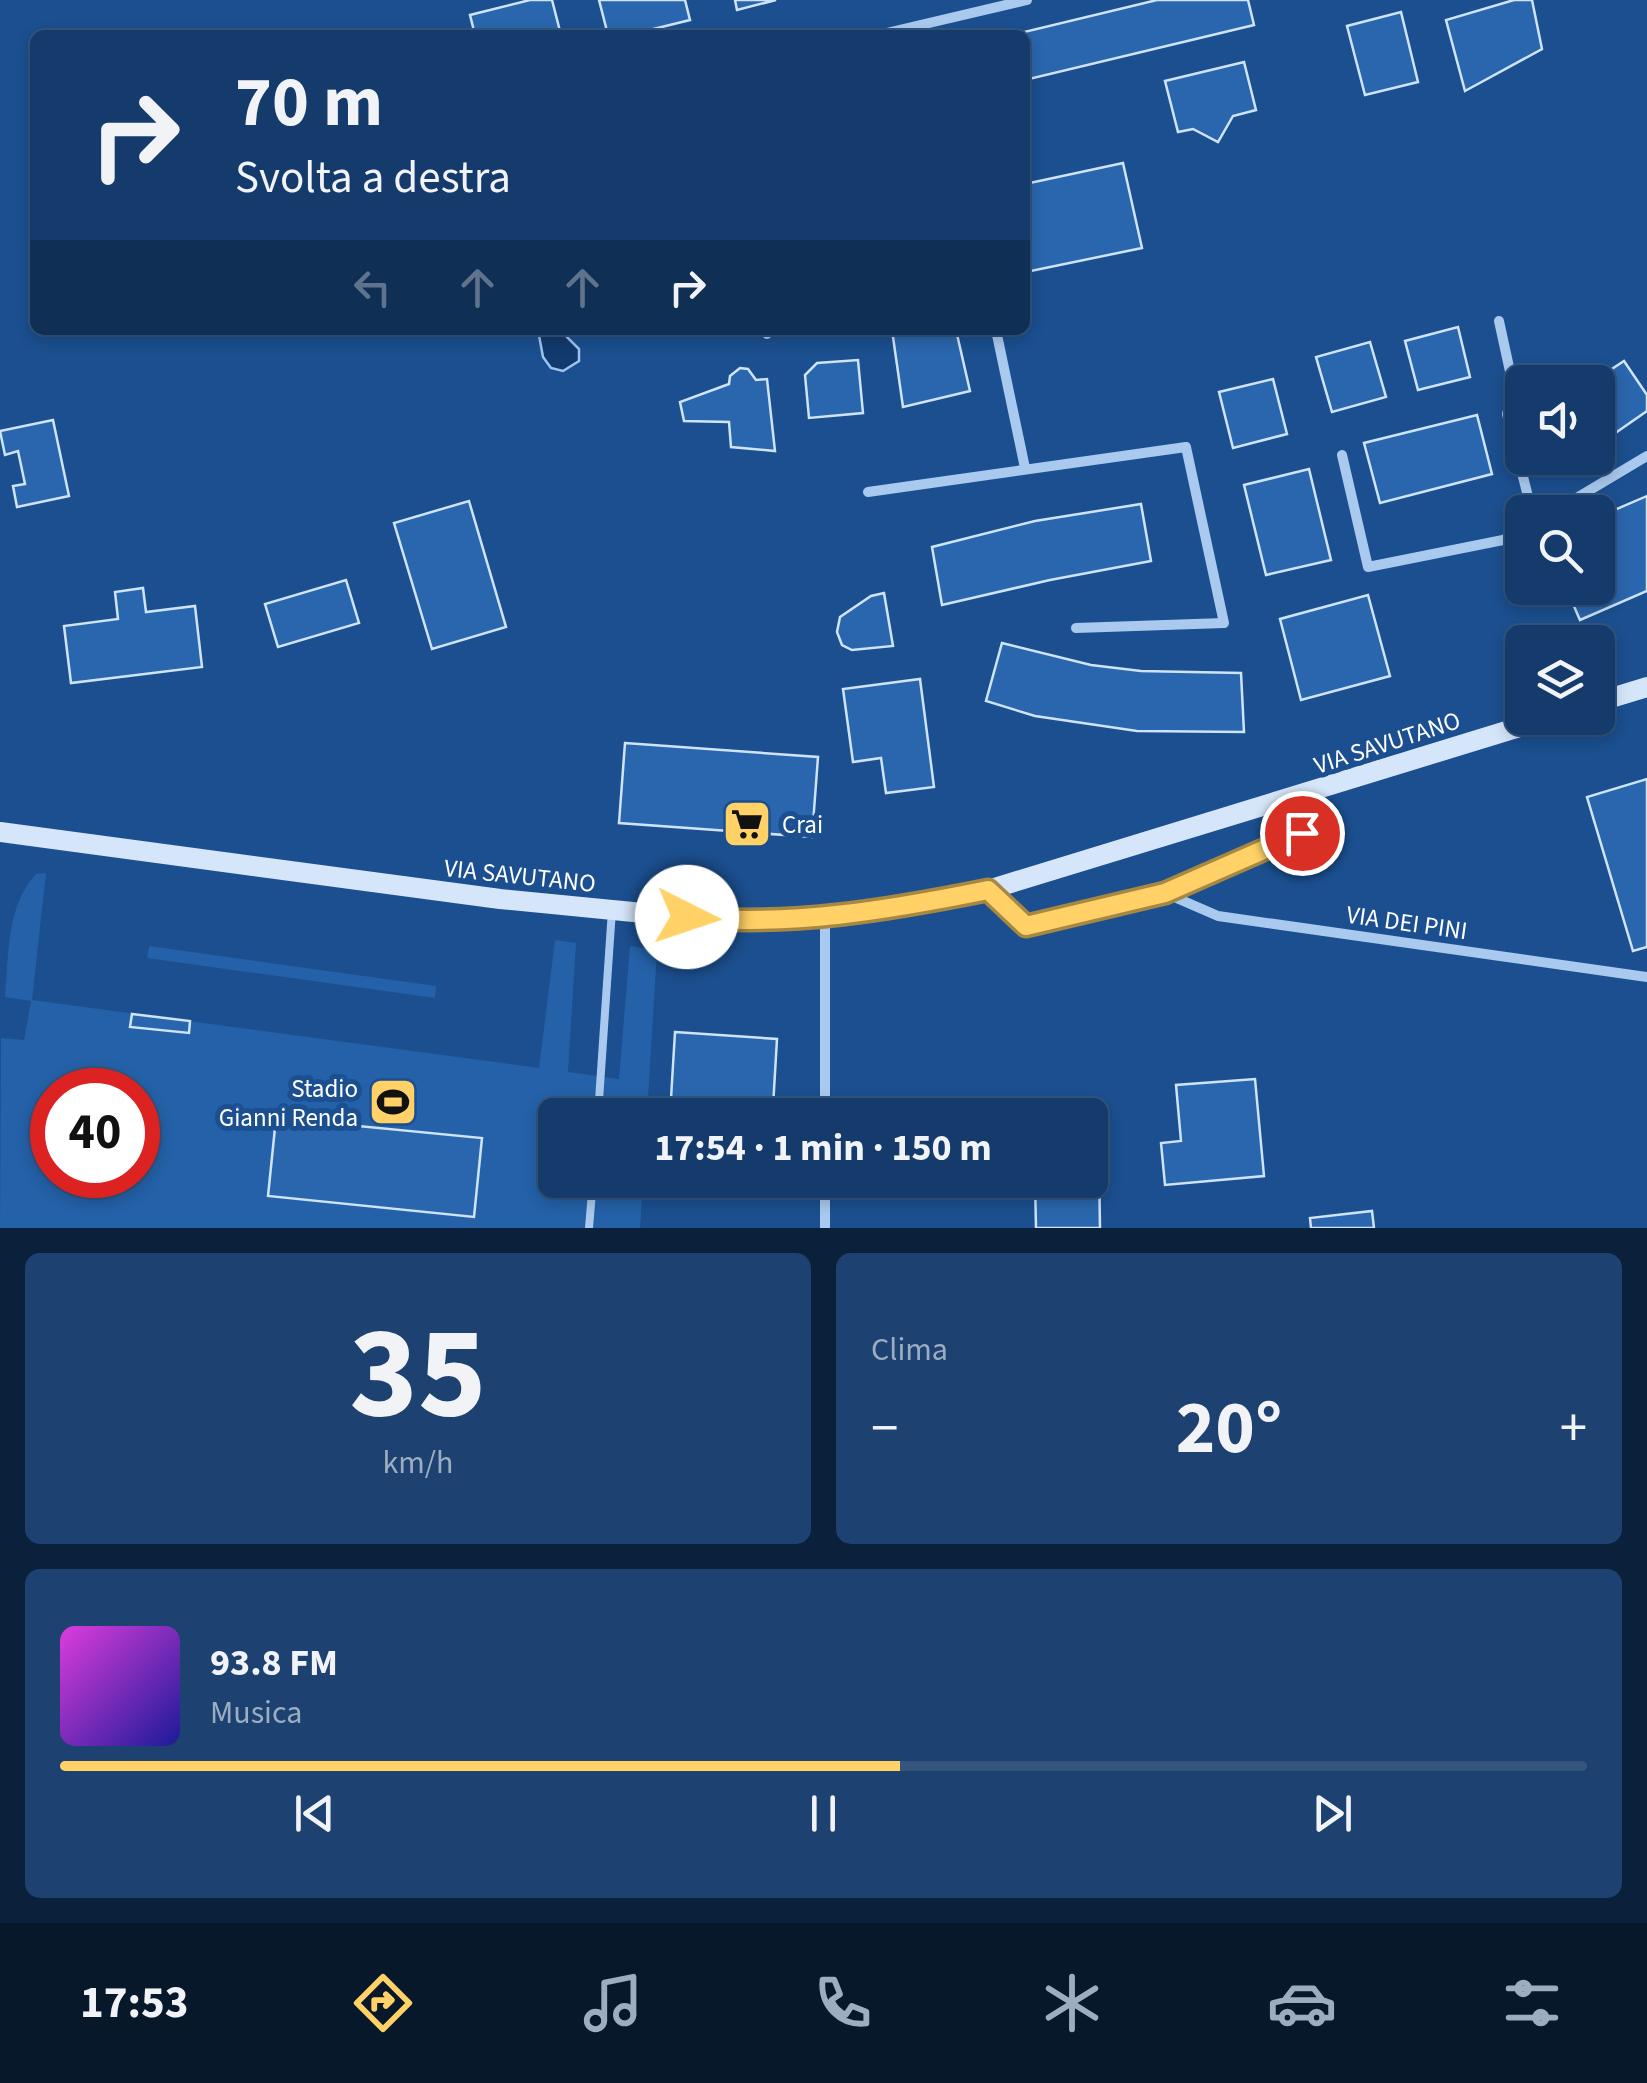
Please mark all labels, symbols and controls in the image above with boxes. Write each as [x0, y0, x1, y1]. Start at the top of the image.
text: 70 m [235, 53, 383, 153]
icon: right [70, 70, 200, 200]
text: Svolta a destra [235, 146, 511, 210]
icon: left [345, 260, 400, 315]
icon: ahead [450, 260, 505, 315]
icon: ahead [555, 260, 610, 315]
icon: right [660, 260, 715, 315]
map controls [1505, 365, 1615, 735]
button: sound [1505, 365, 1615, 475]
button: search [1505, 495, 1615, 605]
button: layers [1505, 625, 1615, 735]
street label: VIA SAVUTANO [1309, 702, 1465, 784]
pin [1260, 791, 1345, 876]
supermarket icon: Crai [721, 798, 773, 850]
icon: arrive [1275, 806, 1330, 861]
place label: Crai [782, 807, 823, 843]
street label: VIA SAVUTANO [442, 850, 597, 902]
position arrow [635, 865, 739, 969]
street label: VIA DEI PINI [1344, 897, 1470, 949]
speed limit sign: 40 [30, 1068, 160, 1198]
place label: Stadio Gianni Renda [219, 1071, 358, 1136]
sports icon: Stadio Gianni Renda [367, 1076, 419, 1128]
text: 17:54 · 1 min · 150 m [654, 1121, 992, 1175]
text: 35 [349, 1282, 487, 1467]
text: Clima [871, 1327, 948, 1373]
text: 20° [1176, 1375, 1282, 1482]
text: − [871, 1390, 898, 1468]
text: + [1560, 1390, 1587, 1468]
text: km/h [383, 1440, 453, 1486]
text: 93.8 FM [210, 1636, 338, 1690]
text: Musica [210, 1690, 302, 1736]
icon: previous [287, 1786, 342, 1841]
icon: pause [796, 1786, 851, 1841]
icon: next [1305, 1786, 1360, 1841]
icon: directions [348, 1968, 418, 2038]
icon: music [578, 1968, 648, 2038]
icon: phone [808, 1968, 878, 2038]
icon: climate [1037, 1968, 1107, 2038]
icon: car [1267, 1968, 1337, 2038]
icon: filters [1497, 1968, 1567, 2038]
text: 17:53 [80, 1971, 188, 2035]

